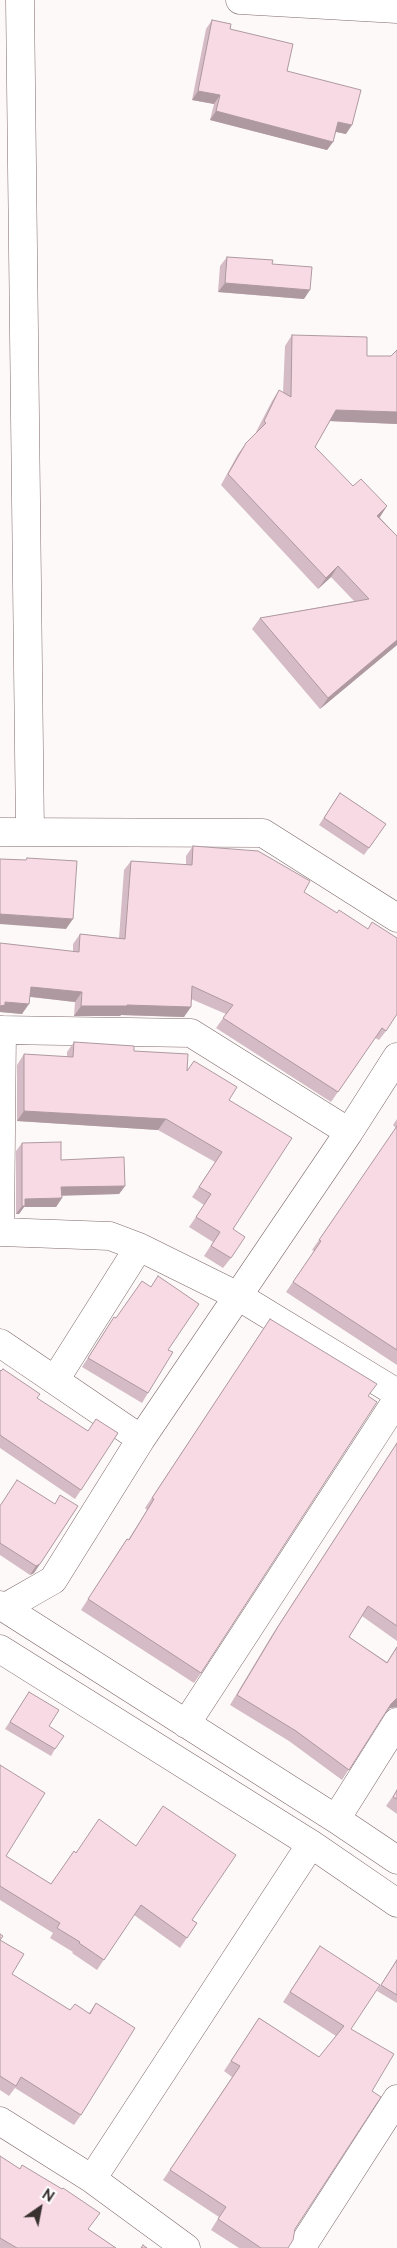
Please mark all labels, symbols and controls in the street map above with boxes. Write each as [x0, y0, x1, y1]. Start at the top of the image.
north arrow [15, 2183, 65, 2233]
text: N [39, 2186, 57, 2205]

